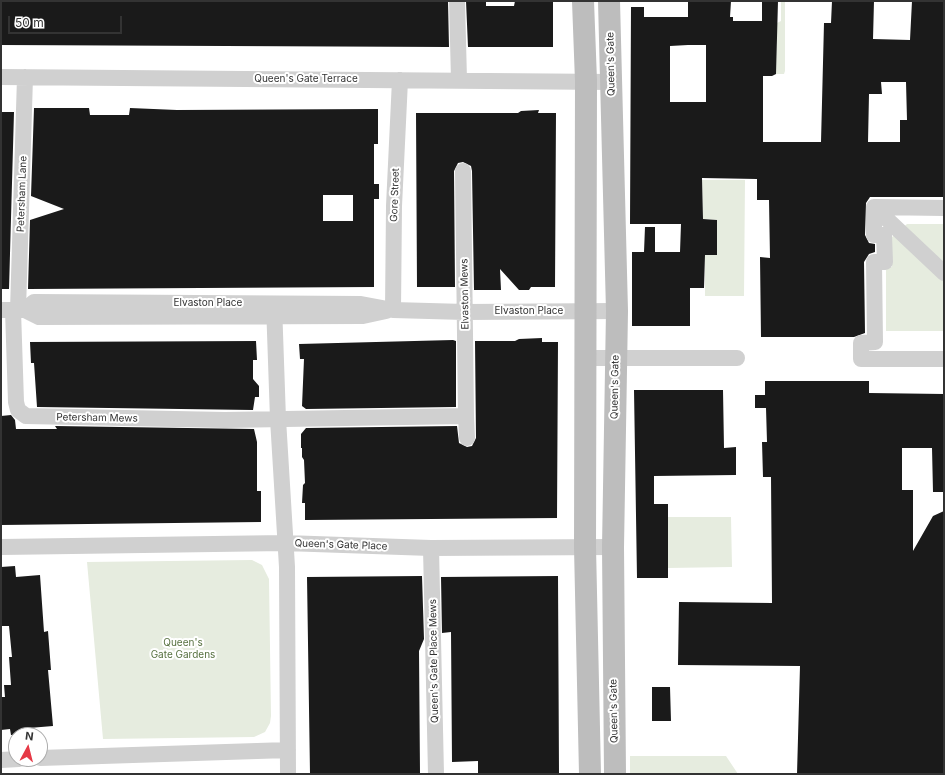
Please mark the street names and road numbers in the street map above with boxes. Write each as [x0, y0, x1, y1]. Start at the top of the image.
street label: Queen's Gate [604, 32, 618, 96]
street label: Queen's Gate Terrace [254, 73, 358, 85]
street label: Petersham Lane [15, 156, 29, 232]
street label: Gore Street [388, 168, 402, 222]
street label: Elvaston Mews [458, 258, 472, 330]
street label: Elvaston Place [174, 297, 242, 309]
street label: Elvaston Place [495, 305, 563, 317]
street label: Queen's Gate [608, 355, 622, 419]
street label: Petersham Mews [56, 411, 138, 425]
street label: Queen's Gate Place [294, 537, 388, 553]
street label: Queen's Gate Place Mews [427, 599, 441, 723]
street label: Queen's Gate [607, 679, 621, 743]

